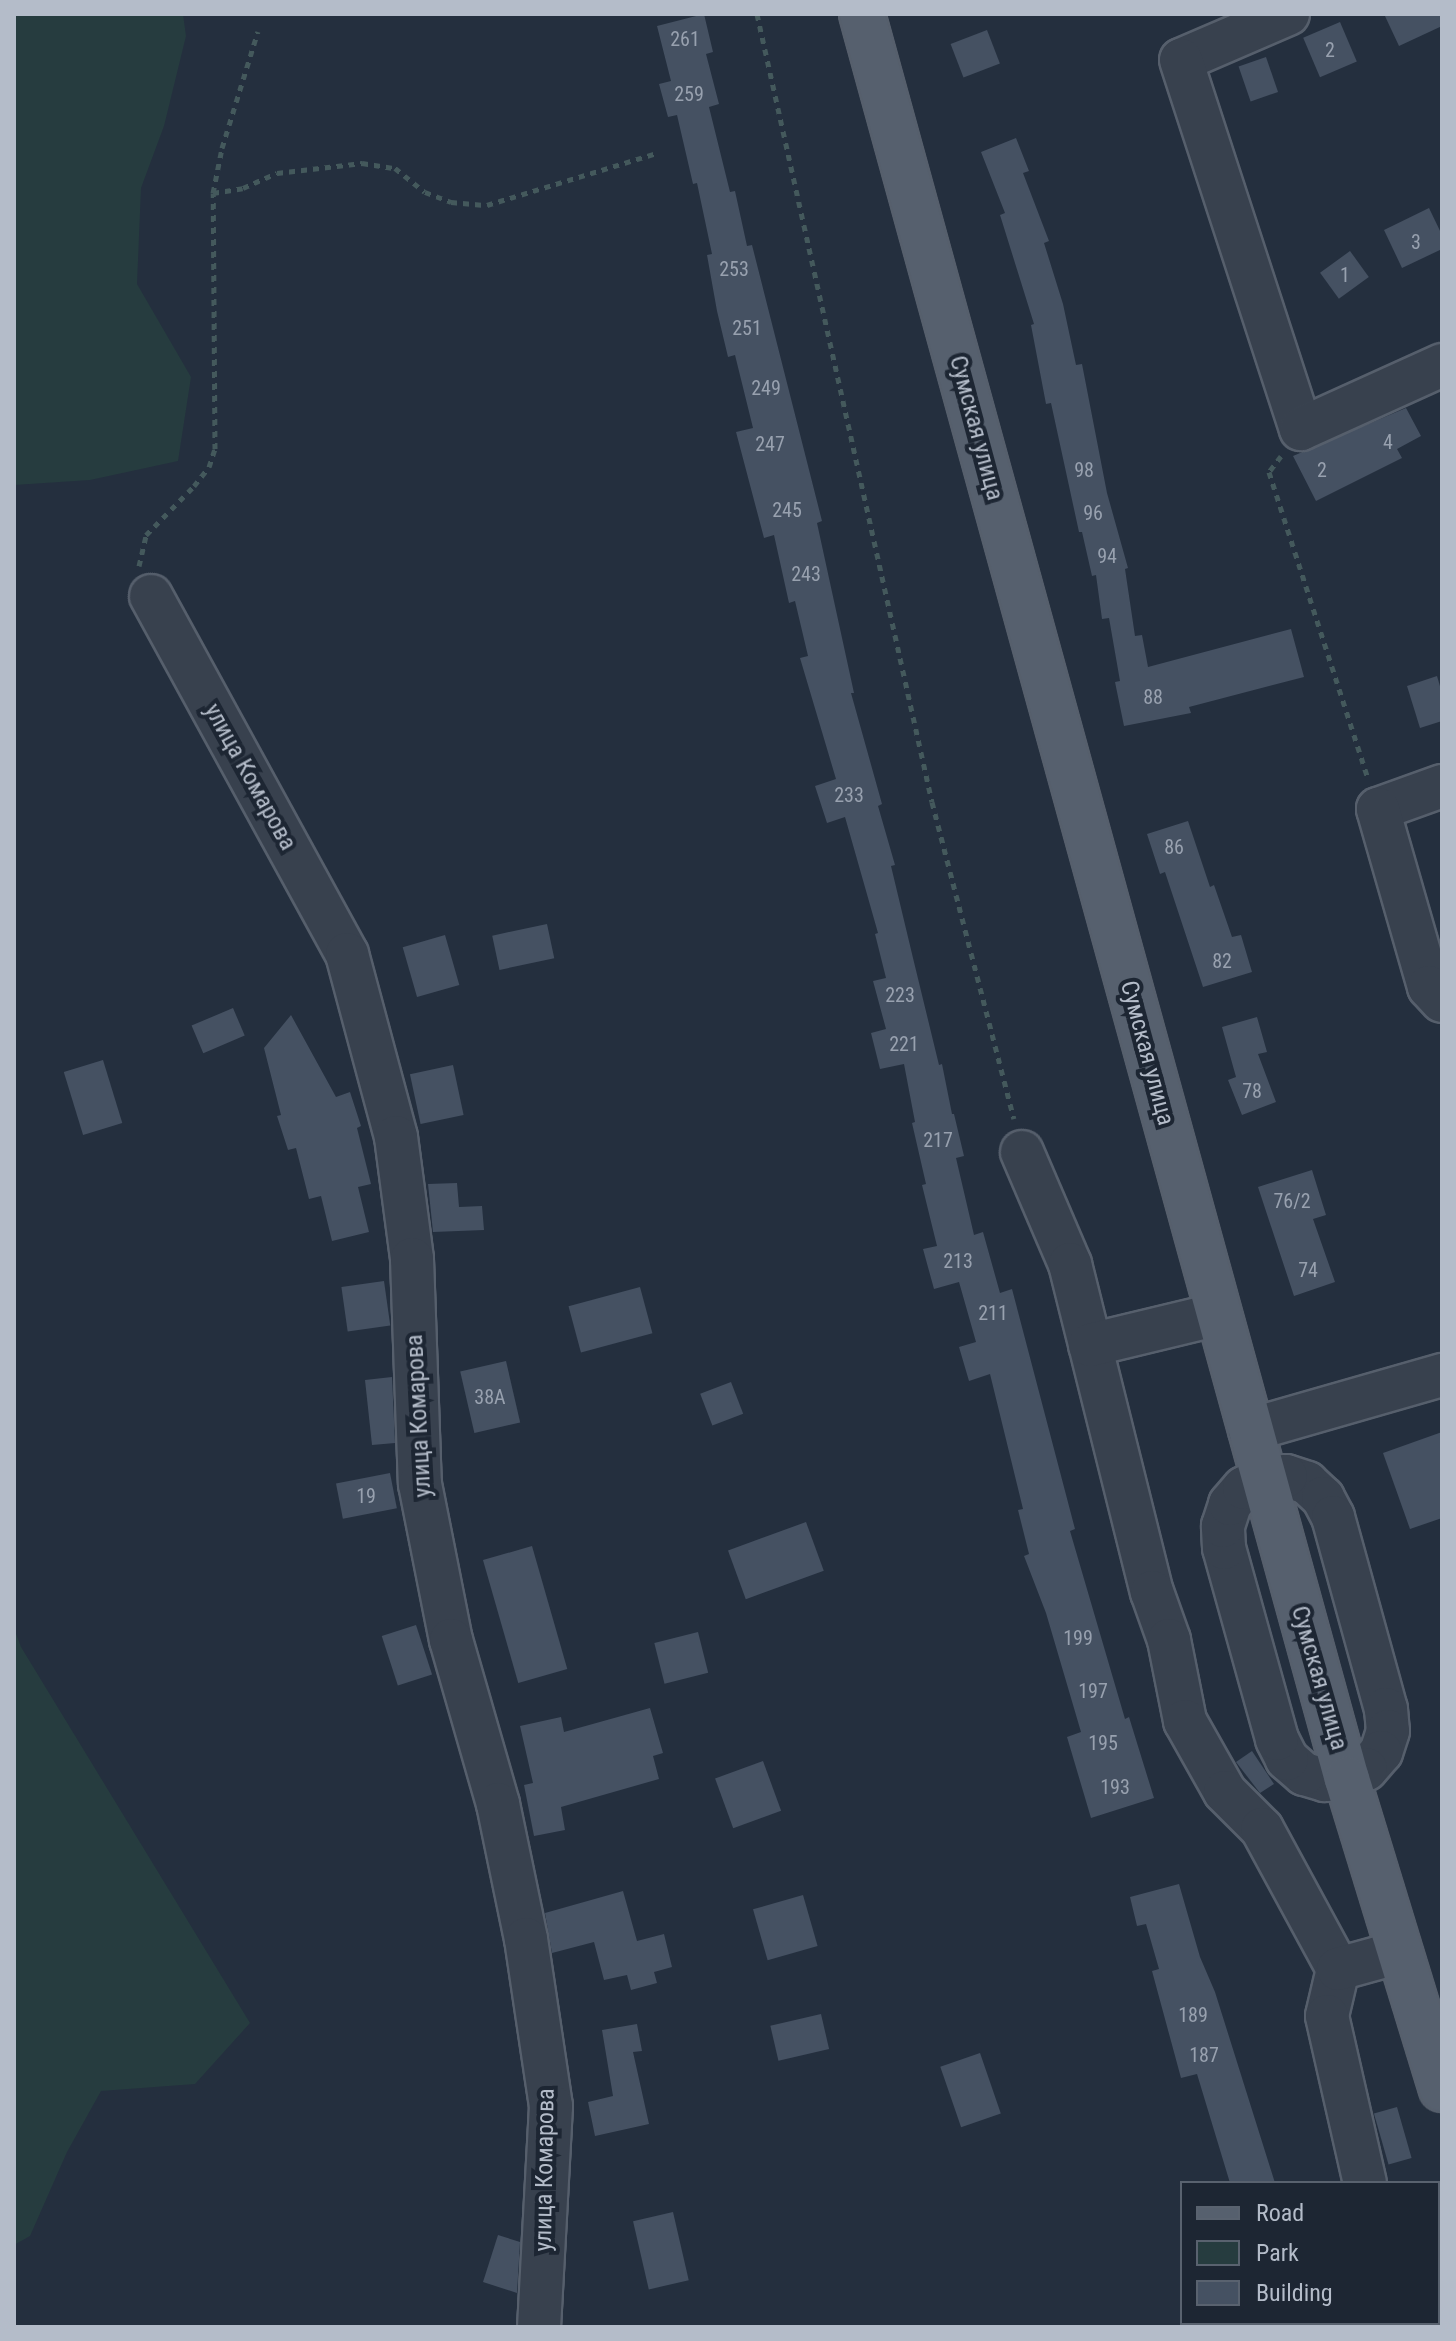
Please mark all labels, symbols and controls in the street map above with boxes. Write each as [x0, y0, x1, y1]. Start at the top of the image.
house number: 261 [670, 27, 700, 51]
house number: 2 [1325, 38, 1335, 62]
house number: 259 [674, 82, 704, 106]
house number: 3 [1411, 230, 1421, 254]
house number: 253 [719, 257, 749, 281]
house number: 1 [1340, 263, 1350, 287]
house number: 251 [732, 316, 762, 340]
street label: Сумская улица [943, 353, 1009, 503]
house number: 249 [751, 376, 781, 400]
house number: 4 [1383, 430, 1393, 454]
house number: 247 [755, 432, 785, 456]
house number: 98 [1074, 458, 1094, 482]
house number: 2 [1317, 458, 1327, 482]
house number: 245 [772, 498, 802, 522]
house number: 96 [1083, 501, 1103, 525]
house number: 94 [1097, 544, 1117, 568]
house number: 243 [791, 562, 821, 586]
house number: 88 [1143, 685, 1163, 709]
street label: улица Комарова [198, 699, 302, 855]
house number: 233 [834, 783, 864, 807]
house number: 86 [1164, 835, 1184, 859]
house number: 82 [1212, 949, 1232, 973]
street label: Сумская улица [1114, 978, 1180, 1128]
house number: 223 [885, 983, 915, 1007]
house number: 221 [889, 1032, 919, 1056]
house number: 78 [1242, 1079, 1262, 1103]
house number: 217 [923, 1128, 953, 1152]
house number: 76/2 [1273, 1189, 1311, 1213]
house number: 213 [943, 1249, 973, 1273]
house number: 74 [1298, 1258, 1318, 1282]
house number: 211 [978, 1301, 1008, 1325]
street label: улица Комарова [400, 1334, 438, 1498]
house number: 38А [474, 1385, 506, 1409]
house number: 19 [356, 1484, 376, 1508]
street label: Сумская улица [1285, 1603, 1353, 1753]
house number: 199 [1063, 1626, 1093, 1650]
house number: 197 [1078, 1679, 1108, 1703]
house number: 195 [1088, 1731, 1118, 1755]
house number: 193 [1100, 1775, 1130, 1799]
house number: 189 [1178, 2003, 1208, 2027]
house number: 187 [1189, 2043, 1219, 2067]
street label: улица Комарова [529, 2088, 561, 2252]
legend [1180, 2181, 1440, 2325]
text: Road [1256, 2199, 1304, 2227]
text: Park [1256, 2239, 1299, 2267]
text: Building [1256, 2279, 1333, 2307]

